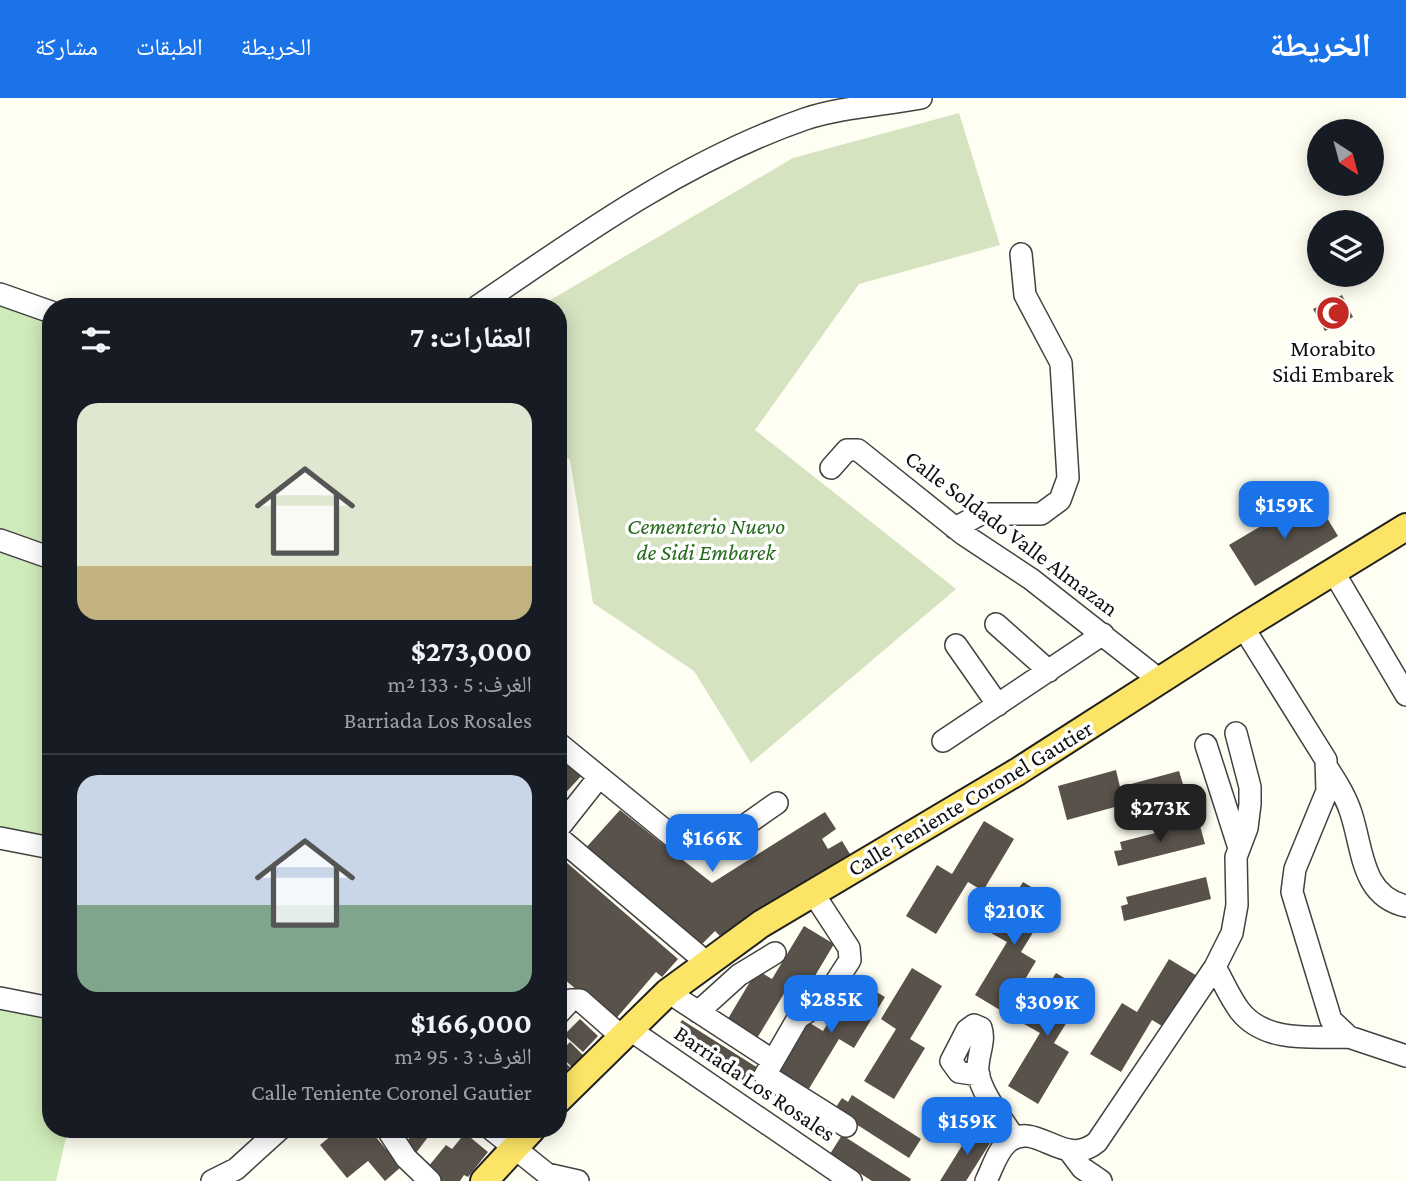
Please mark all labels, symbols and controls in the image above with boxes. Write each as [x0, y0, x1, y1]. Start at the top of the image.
text: الخريطة [1270, 26, 1371, 63]
text: مشاركة [35, 33, 98, 60]
text: الطبقات [136, 33, 203, 60]
text: الخريطة [241, 33, 311, 60]
north arrow [1307, 119, 1384, 196]
map controls [1307, 119, 1384, 287]
button: layers [1307, 210, 1384, 287]
mosque icon: Morabito Sidi Embarek [1314, 294, 1352, 332]
text: العقارات: 7 [410, 320, 532, 353]
icon: filters [77, 321, 115, 359]
place label: Morabito Sidi Embarek [1272, 335, 1394, 387]
street label: Calle Soldado Valle Almazan [900, 444, 1124, 622]
icon: home [242, 448, 368, 574]
pin: $159K [1235, 482, 1333, 541]
text: $159K [1255, 491, 1313, 517]
park label: Cementerio Nuevo de Sidi Embarek [627, 513, 785, 565]
text: $273,000 [411, 634, 532, 667]
text: الغرف: 5 · 133 m² [388, 671, 532, 697]
text: Barriada Los Rosales [344, 707, 532, 733]
street label: Calle Teniente Coronel Gautier [843, 714, 1097, 882]
pin: $273K [1111, 784, 1209, 844]
text: $273K [1130, 794, 1190, 820]
pin: $166K [663, 814, 761, 874]
icon: home [242, 820, 368, 946]
text: $166K [682, 824, 742, 850]
pin: $210K [965, 888, 1063, 947]
text: $210K [984, 897, 1044, 923]
pin: $285K [782, 976, 880, 1035]
pin: $309K [998, 978, 1096, 1038]
text: $285K [800, 985, 862, 1011]
text: $309K [1015, 988, 1079, 1014]
text: $166,000 [410, 1006, 532, 1039]
street label: Barriada Los Rosales [670, 1020, 840, 1146]
text: الغرف: 3 · 95 m² [395, 1043, 532, 1069]
text: Calle Teniente Coronel Gautier [251, 1079, 532, 1105]
pin: $159K [918, 1098, 1016, 1157]
text: $159K [938, 1107, 996, 1133]

